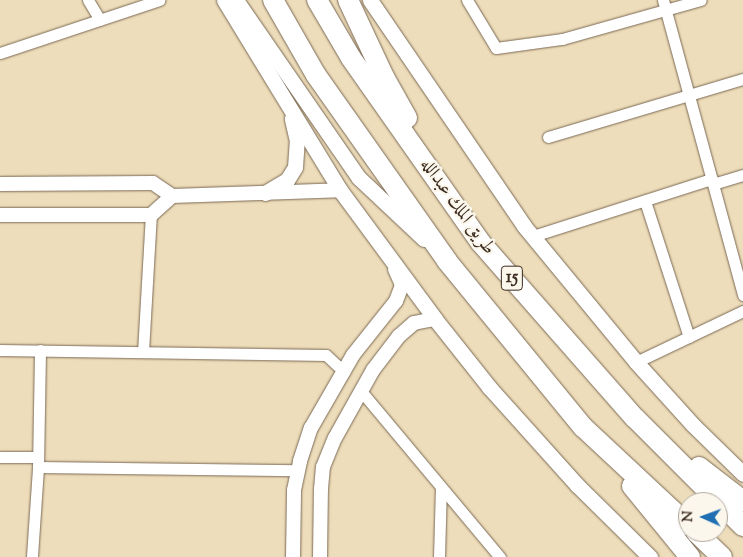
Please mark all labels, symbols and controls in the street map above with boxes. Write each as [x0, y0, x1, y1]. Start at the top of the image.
street label: طريق الملك عبدالله [414, 154, 500, 260]
road number: 15 [501, 262, 523, 294]
north arrow [678, 492, 728, 542]
text: N [679, 511, 699, 522]

